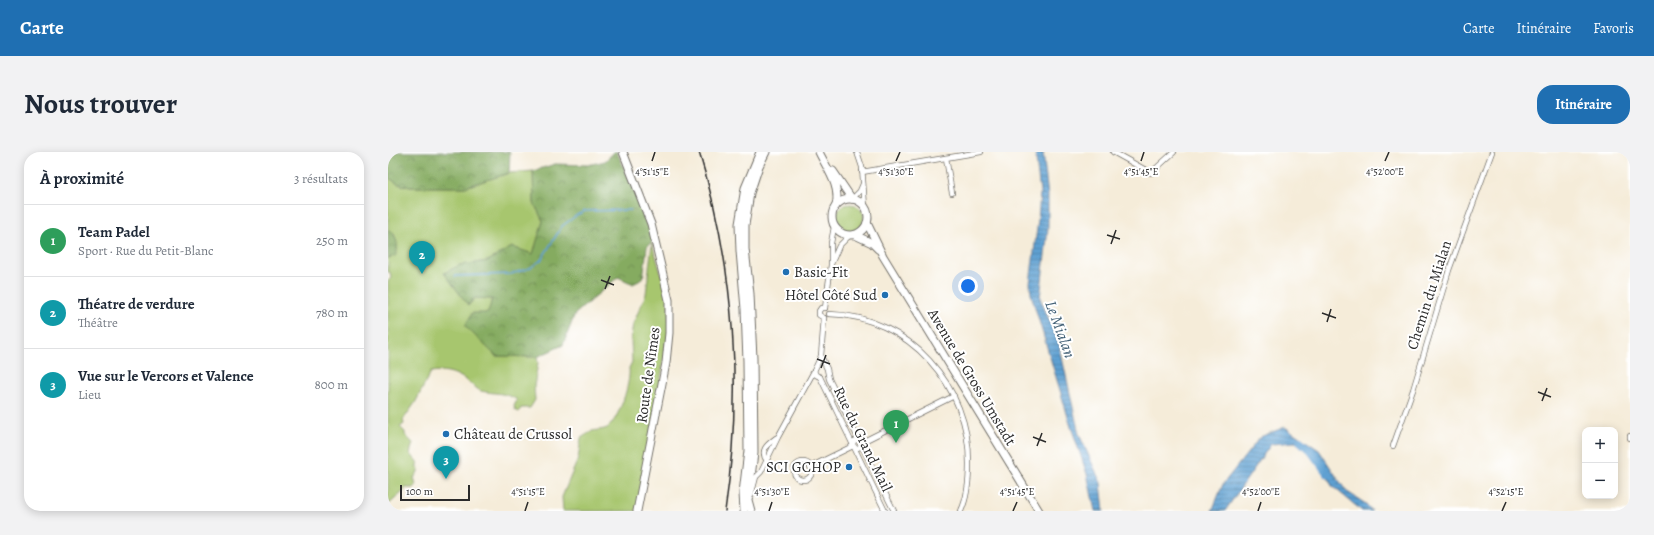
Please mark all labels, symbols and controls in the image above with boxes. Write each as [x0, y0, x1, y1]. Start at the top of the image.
text: Carte [20, 15, 64, 41]
text: Carte [1463, 19, 1494, 38]
text: Itinéraire [1516, 19, 1571, 38]
text: Favoris [1593, 19, 1634, 38]
text: Nous trouver [24, 85, 177, 123]
button: Itinéraire [1537, 85, 1630, 124]
text: 4°51'15"E [635, 165, 669, 178]
text: 4°51'30"E [878, 165, 914, 178]
text: 4°51'45"E [1124, 165, 1158, 178]
text: 4°52'00"E [1366, 165, 1404, 178]
text: À proximité [40, 167, 124, 190]
text: 3 résultats [294, 170, 348, 187]
text: Team Padel [78, 222, 150, 242]
text: 1 [51, 232, 55, 249]
text: 250 m [316, 232, 348, 249]
street label: Chemin du Mialan [1402, 238, 1456, 352]
pin: 2 [409, 241, 435, 274]
text: Sport · Rue du Petit-Blanc [78, 242, 214, 259]
place label: Basic-Fit [794, 262, 848, 282]
marker: Basic-Fit [781, 267, 791, 277]
your location [958, 276, 978, 296]
place label: Hôtel Côté Sud [785, 285, 878, 305]
marker: Hôtel Côté Sud [880, 290, 890, 300]
text: Théatre de verdure [78, 294, 195, 314]
water label: Le Mialan [1039, 297, 1081, 361]
text: 2 [50, 304, 56, 321]
text: 780 m [316, 304, 348, 321]
street label: Avenue de Gross Umstadt [923, 304, 1021, 449]
text: Théâtre [78, 314, 118, 331]
street label: Route de Nîmes [631, 326, 665, 424]
text: Vue sur le Vercors et Valence [78, 366, 254, 386]
text: 3 [50, 376, 56, 393]
text: 800 m [314, 376, 348, 393]
street label: Rue du Grand Mail [829, 383, 897, 495]
text: Lieu [78, 386, 101, 403]
pin: 1 [883, 410, 909, 443]
place label: Château de Crussol [454, 424, 572, 444]
map controls [1582, 427, 1618, 499]
button: + [1582, 427, 1618, 463]
marker: Château de Crussol [441, 429, 451, 439]
pin: 3 [433, 446, 459, 479]
place label: SCI GCHOP [766, 457, 841, 477]
marker: SCI GCHOP [844, 462, 854, 472]
button: − [1582, 463, 1618, 499]
scale bar [400, 483, 470, 502]
text: 100 m [406, 484, 433, 499]
text: 4°51'15"E [511, 485, 545, 498]
text: 4°51'30"E [754, 485, 790, 498]
text: 4°51'45"E [1000, 485, 1034, 498]
text: 4°52'00"E [1242, 485, 1280, 498]
text: 4°52'15"E [1489, 485, 1524, 498]

